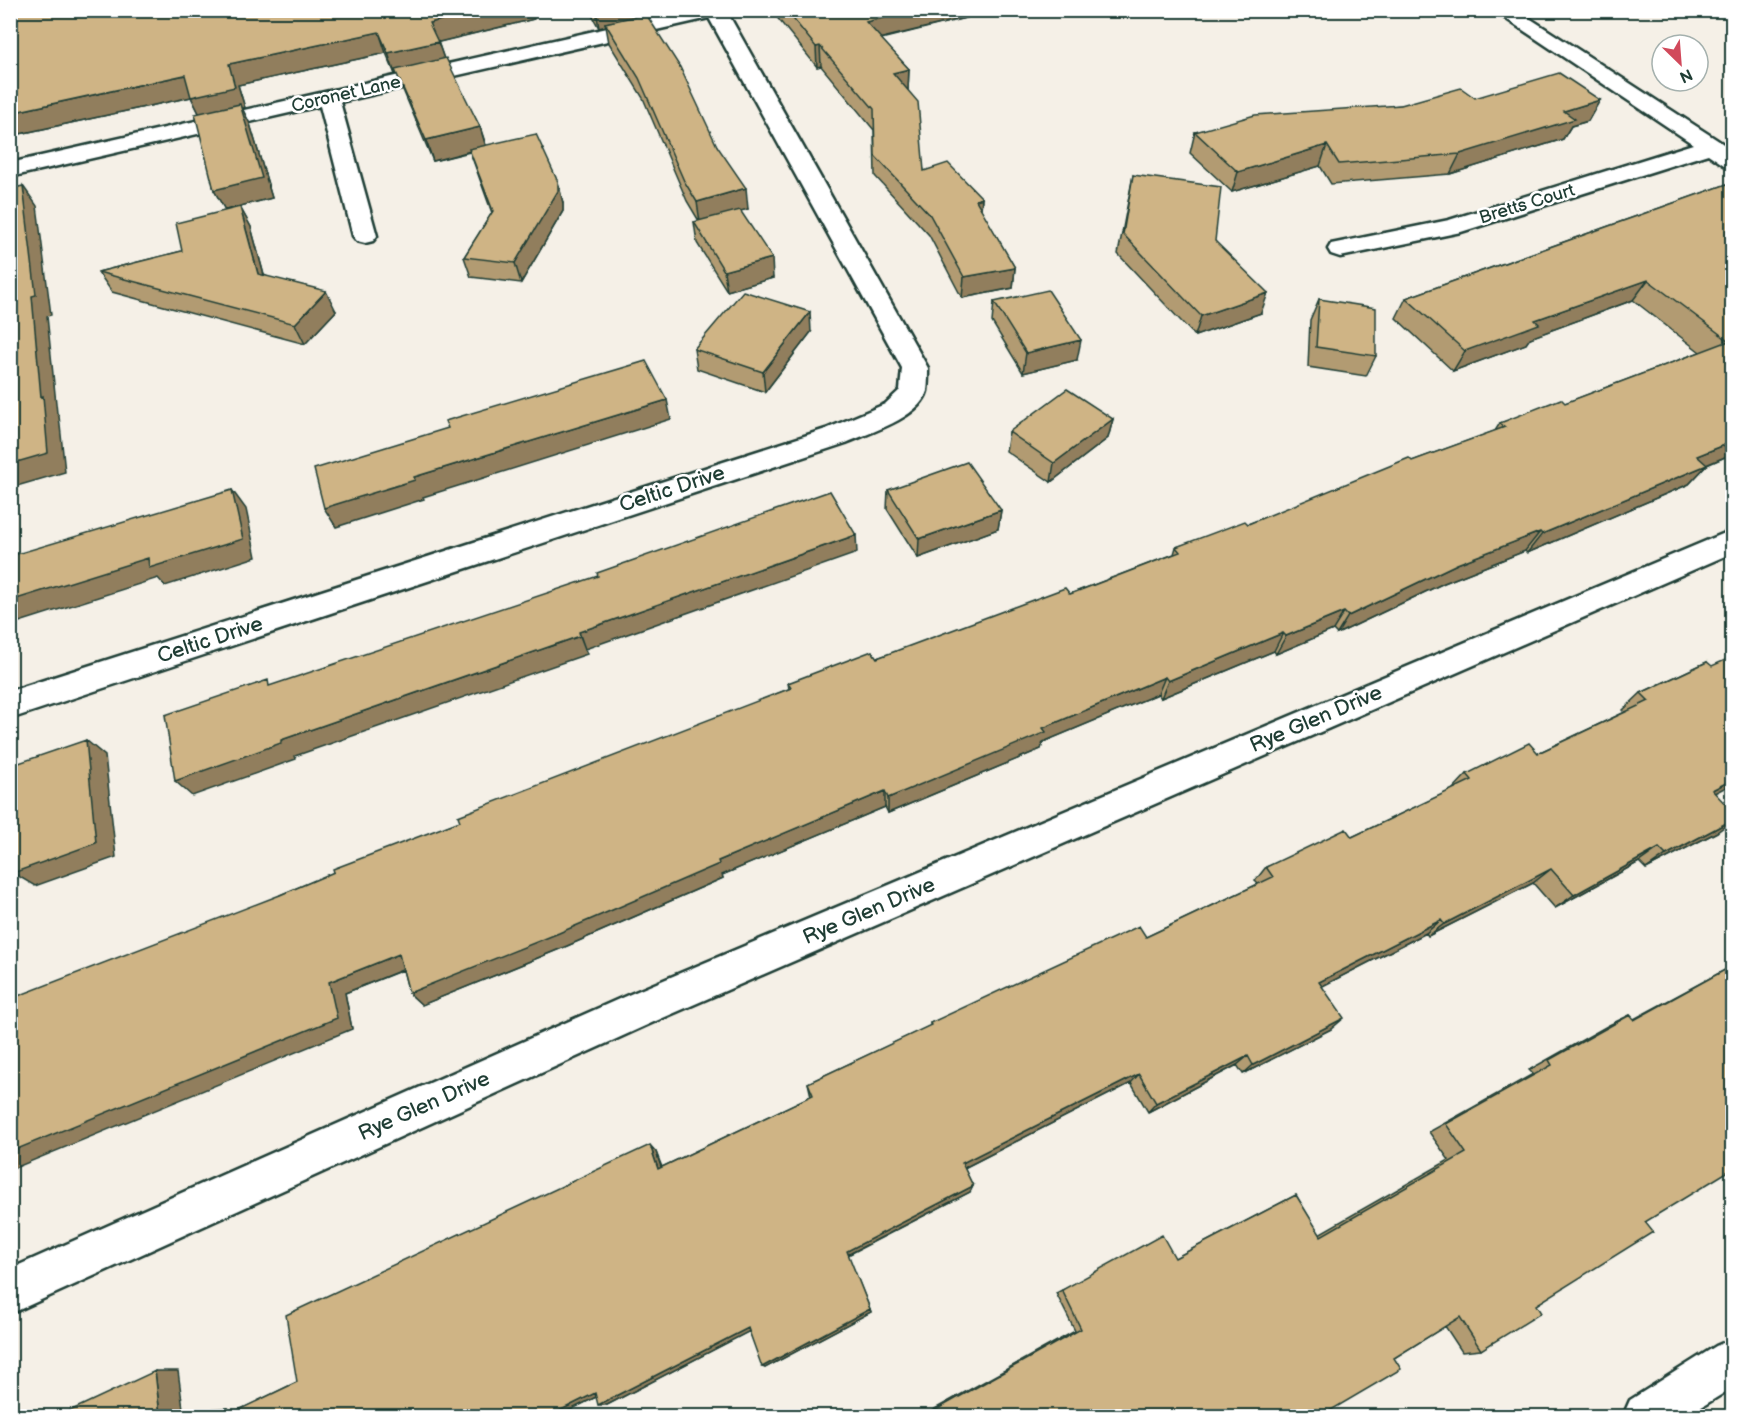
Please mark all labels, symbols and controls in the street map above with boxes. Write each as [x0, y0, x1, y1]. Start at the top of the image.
north arrow [1650, 33, 1710, 93]
text: N [1676, 64, 1695, 86]
street label: Coronet Lane [289, 71, 403, 117]
street label: Bretts Court [1477, 179, 1578, 228]
street label: Celtic Drive [616, 460, 728, 518]
street label: Celtic Drive [154, 611, 266, 669]
street label: Rye Glen Drive [1246, 680, 1386, 758]
street label: Rye Glen Drive [799, 872, 939, 950]
street label: Rye Glen Drive [354, 1066, 494, 1146]

